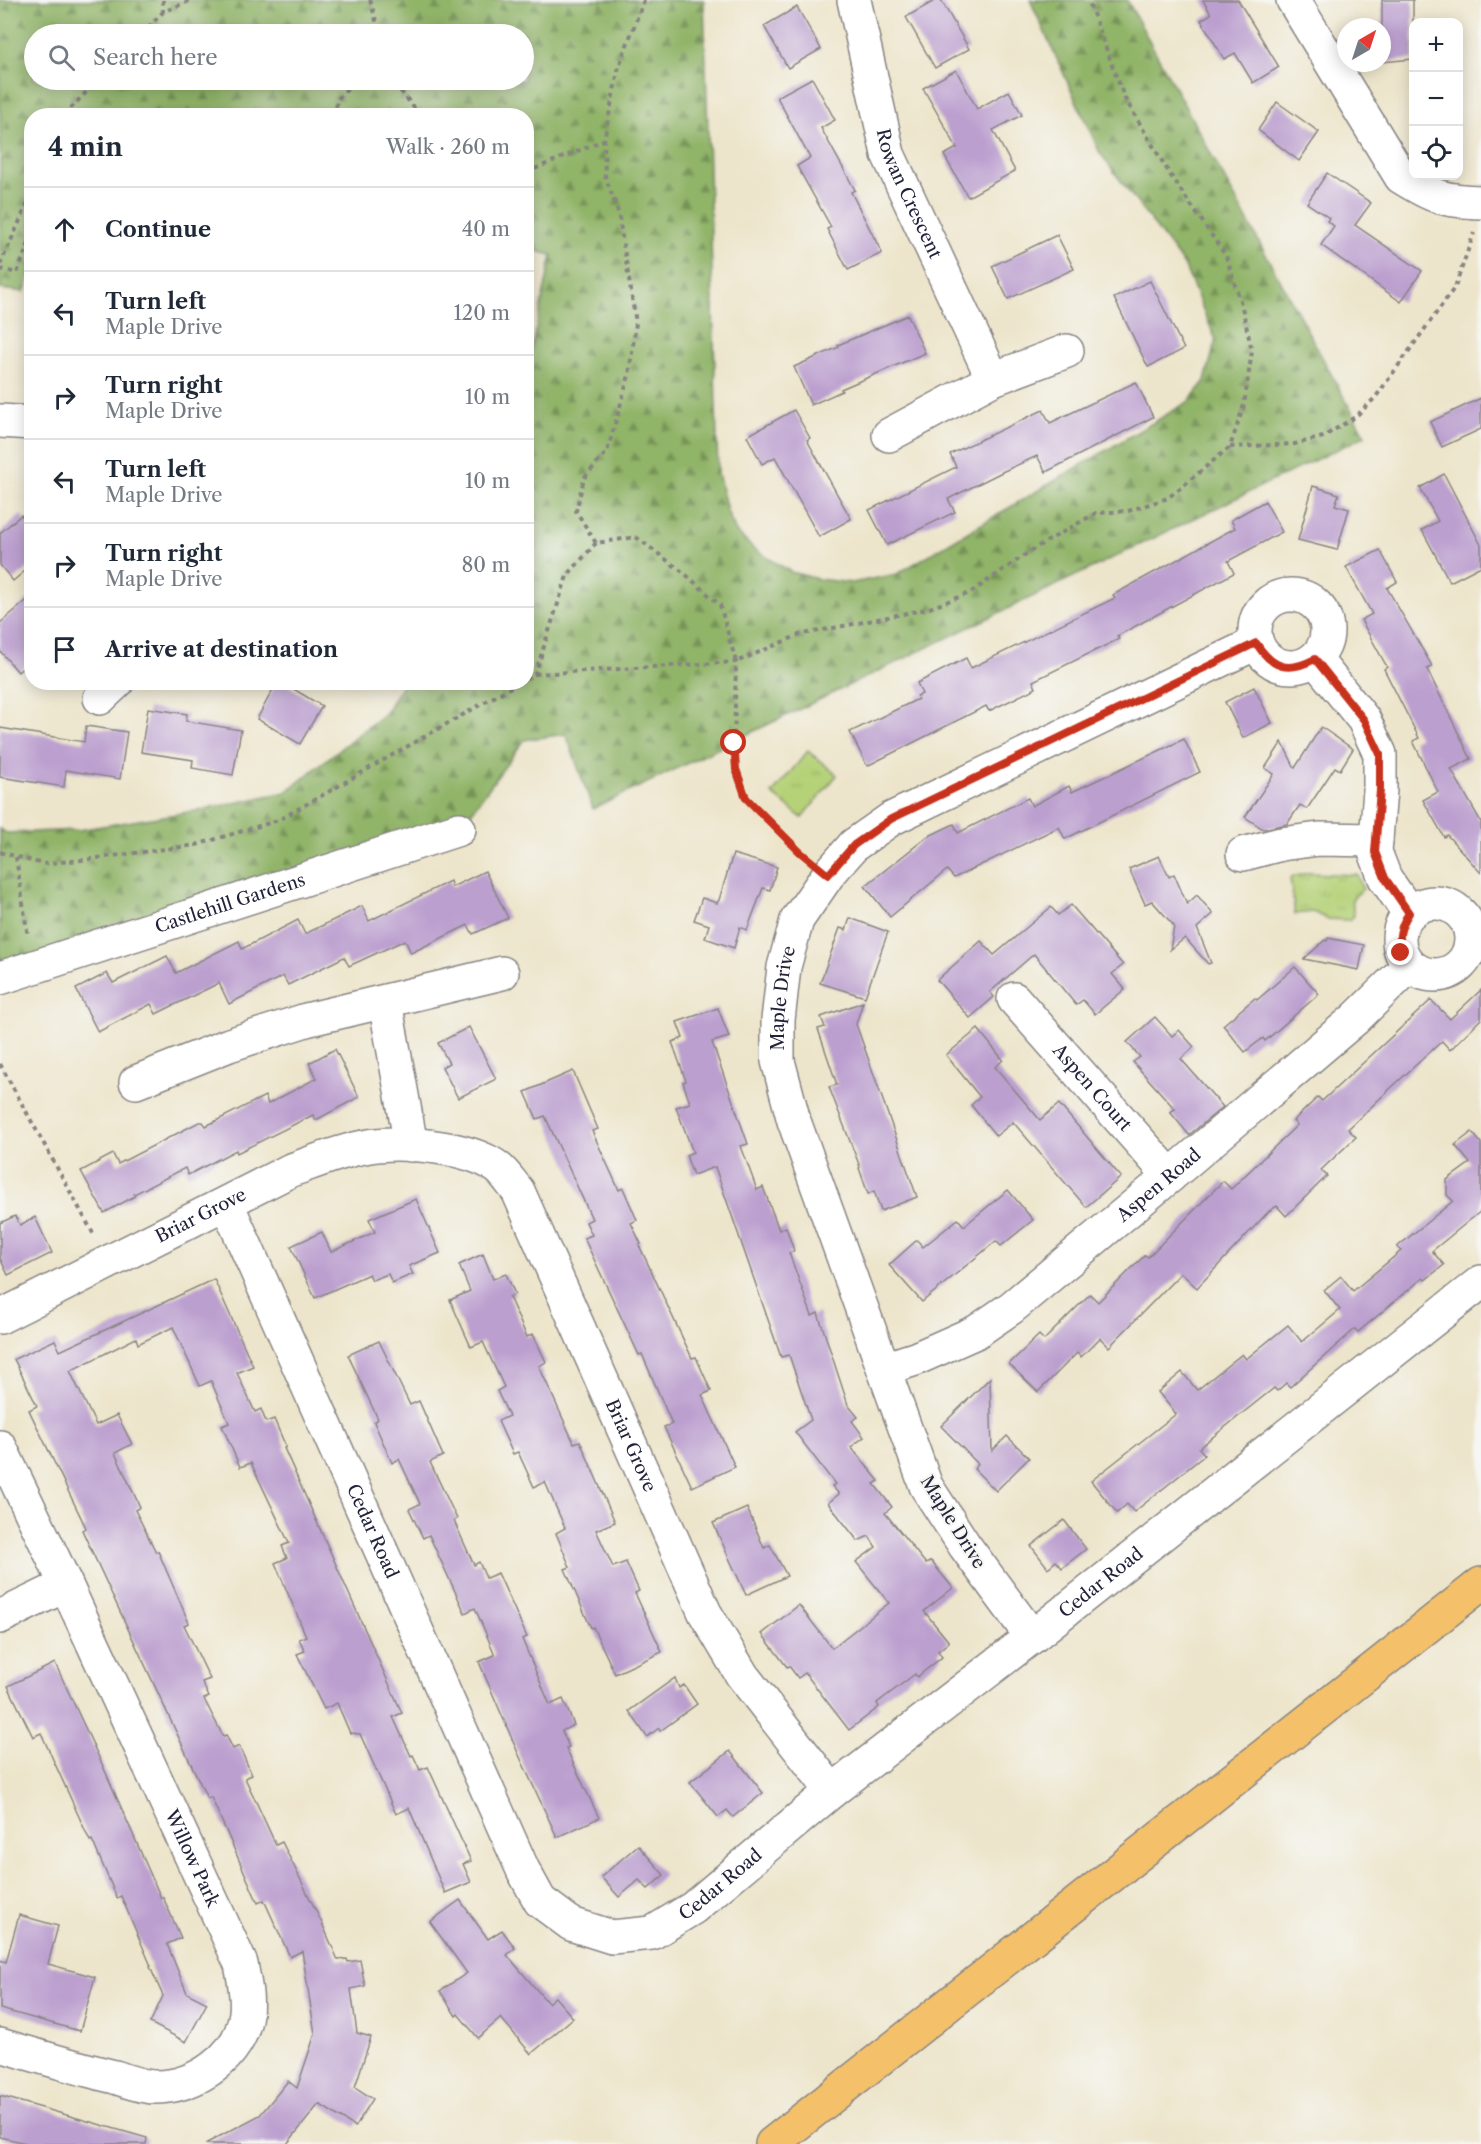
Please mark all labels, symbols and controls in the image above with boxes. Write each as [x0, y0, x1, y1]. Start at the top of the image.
north arrow [1337, 18, 1391, 72]
map controls [1409, 18, 1463, 180]
button: + [1409, 18, 1463, 72]
search box [24, 24, 534, 90]
icon: search [45, 41, 78, 74]
text: Search here [93, 44, 218, 71]
button: − [1409, 72, 1463, 126]
button: locate [1409, 126, 1463, 180]
street label: Rowan Crescent [872, 127, 947, 263]
text: 4 min [48, 131, 123, 163]
text: Walk · 260 m [386, 135, 510, 159]
icon: ahead [48, 213, 81, 246]
text: Continue [105, 216, 211, 243]
text: 40 m [462, 217, 510, 241]
text: Turn left [105, 288, 206, 315]
icon: left [48, 297, 81, 330]
text: 120 m [453, 301, 510, 325]
text: Maple Drive [105, 315, 222, 339]
text: Turn right [105, 372, 223, 399]
icon: right [48, 381, 81, 414]
text: 10 m [465, 385, 510, 409]
text: Maple Drive [105, 399, 222, 423]
text: Turn left [105, 456, 206, 483]
icon: left [48, 465, 81, 498]
text: 10 m [465, 469, 510, 493]
text: Maple Drive [105, 483, 222, 507]
text: Turn right [105, 540, 223, 567]
icon: right [48, 549, 81, 582]
text: 80 m [462, 553, 510, 577]
text: Maple Drive [105, 567, 222, 591]
icon: arrive [48, 633, 81, 666]
text: Arrive at destination [105, 636, 338, 663]
route start [720, 729, 746, 755]
street label: Castlehill Gardens [152, 869, 308, 938]
route end [1387, 939, 1413, 965]
street label: Maple Drive [767, 943, 800, 1051]
street label: Aspen Court [1047, 1039, 1137, 1136]
street label: Aspen Road [1112, 1144, 1205, 1227]
street label: Briar Grove [152, 1183, 250, 1248]
street label: Briar Grove [601, 1396, 661, 1495]
street label: Maple Drive [916, 1471, 990, 1573]
street label: Cedar Road [342, 1481, 403, 1582]
street label: Cedar Road [1054, 1543, 1147, 1622]
street label: Willow Park [160, 1805, 225, 1912]
street label: Cedar Road [675, 1844, 766, 1925]

